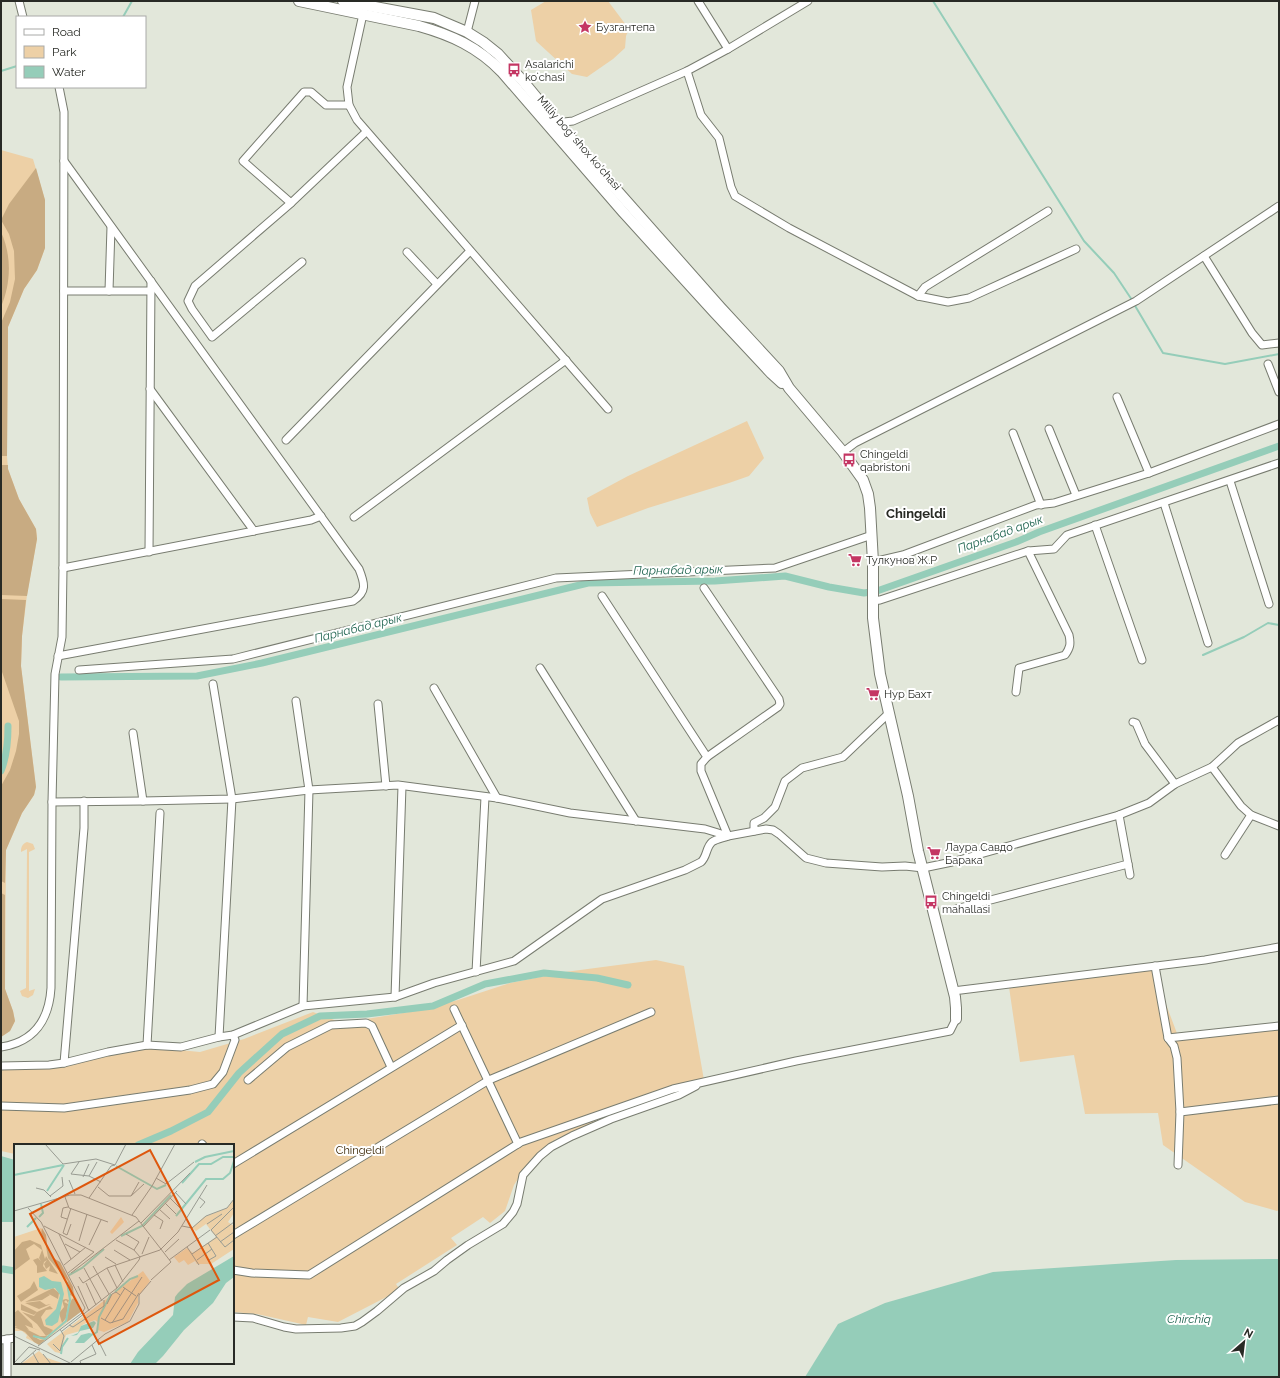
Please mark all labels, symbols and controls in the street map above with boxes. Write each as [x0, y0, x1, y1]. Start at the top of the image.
legend [16, 16, 146, 88]
place icon: Бузгантепа [577, 19, 593, 35]
place label: Бузгантепа [596, 21, 655, 34]
text: Road [52, 25, 81, 39]
text: Park [52, 45, 77, 59]
place label: Asalarichi koʻchasi [525, 58, 574, 84]
bus stop icon: Asalarichi koʻchasi [506, 62, 522, 78]
text: Water [52, 65, 86, 79]
street label: Milliy bog‘ shox ko‘chasi [535, 93, 623, 193]
place label: Chingeldi qabristoni [860, 448, 910, 474]
bus stop icon: Chingeldi qabristoni [841, 452, 857, 468]
district label: Chingeldi [886, 506, 946, 521]
water label: Парнабад арык [955, 512, 1045, 556]
supermarket icon: Тулкунов Ж.Р [847, 552, 863, 568]
place label: Тулкунов Ж.Р [866, 554, 937, 567]
water label: Парнабад арык [633, 562, 723, 578]
water label: Парнабад арык [313, 610, 403, 646]
supermarket icon: Нур Бахт [865, 686, 881, 702]
place label: Нур Бахт [884, 688, 932, 701]
place label: Лаура Савдо Барака [945, 841, 1013, 867]
supermarket icon: Лаура Савдо Барака [926, 845, 942, 861]
place label: Chingeldi mahallasi [942, 890, 990, 916]
bus stop icon: Chingeldi mahallasi [923, 894, 939, 910]
inset map [14, 1144, 234, 1364]
park label: Chingeldi [336, 1144, 384, 1157]
water label: Chirchiq [1167, 1312, 1211, 1326]
north arrow [1224, 1322, 1264, 1362]
text: N [1242, 1326, 1255, 1341]

